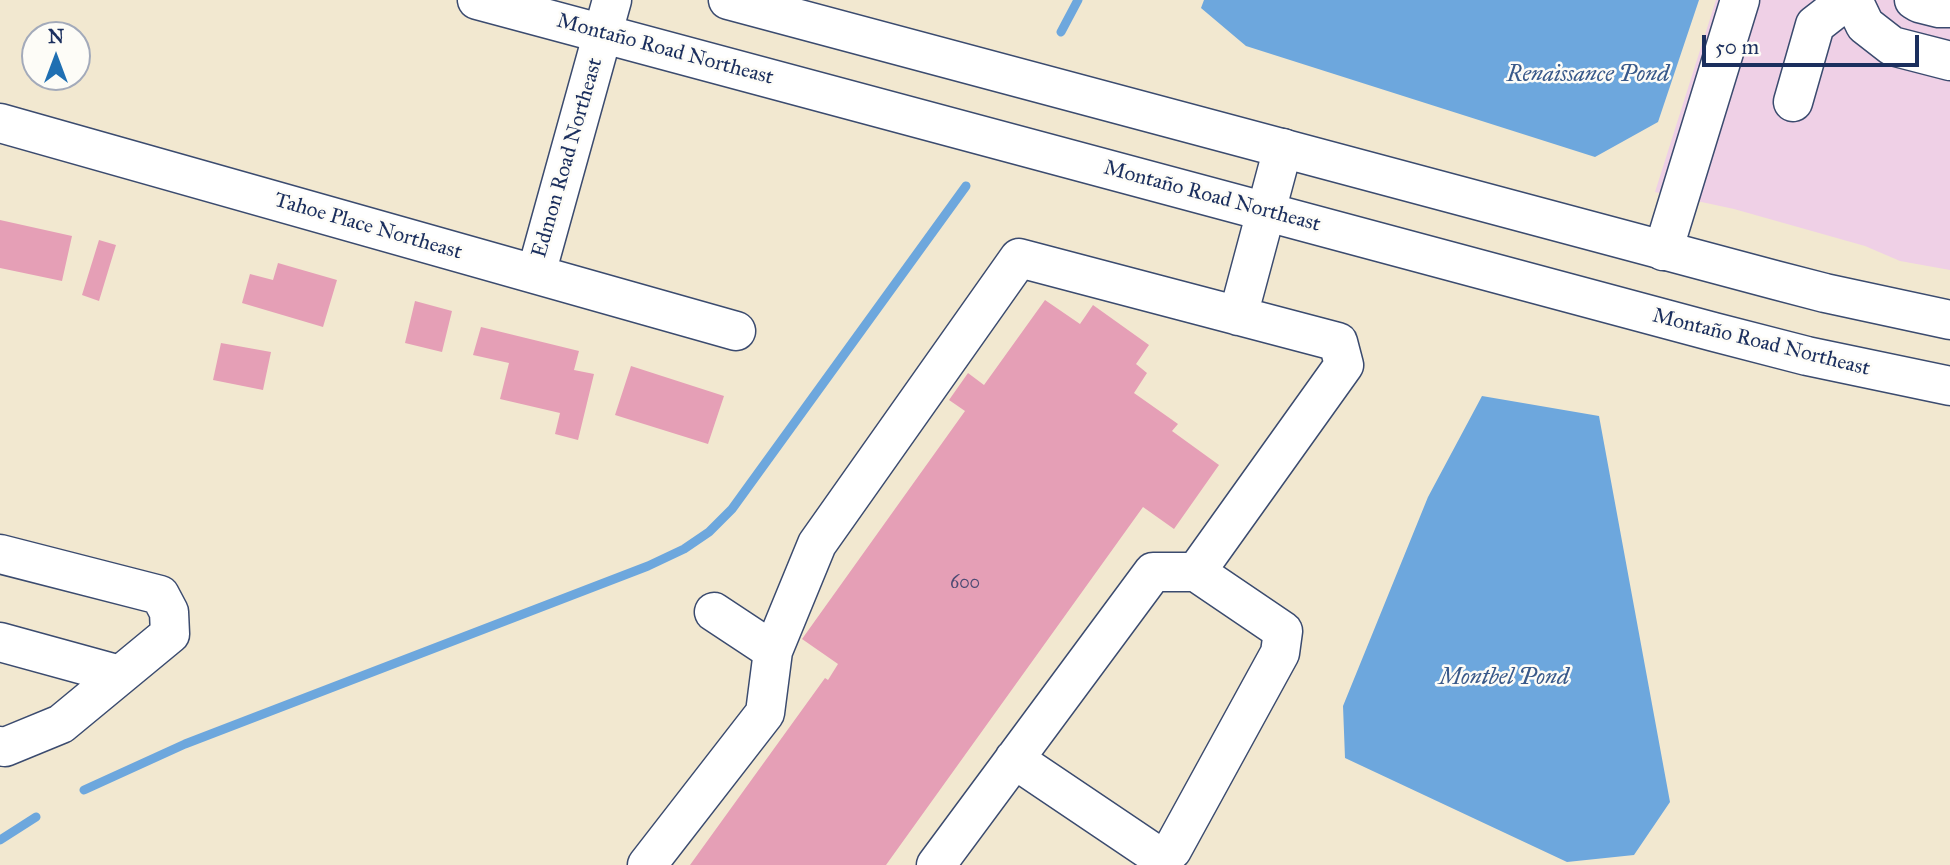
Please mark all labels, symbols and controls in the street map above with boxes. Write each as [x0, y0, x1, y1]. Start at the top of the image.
street label: Montaño Road Northeast [554, 9, 776, 91]
north arrow [21, 21, 91, 91]
scale bar [1705, 21, 1922, 65]
text: N [48, 25, 64, 48]
text: 50 m [1715, 34, 1759, 60]
street label: Edmon Road Northeast [527, 55, 609, 261]
water label: Renaissance Pond [1507, 61, 1669, 89]
street label: Montaño Road Northeast [1101, 156, 1323, 238]
street label: Tahoe Place Northeast [271, 188, 465, 266]
street label: Montaño Road Northeast [1650, 304, 1872, 382]
house number: 600 [950, 573, 980, 595]
water label: Montbel Pond [1439, 664, 1569, 692]

